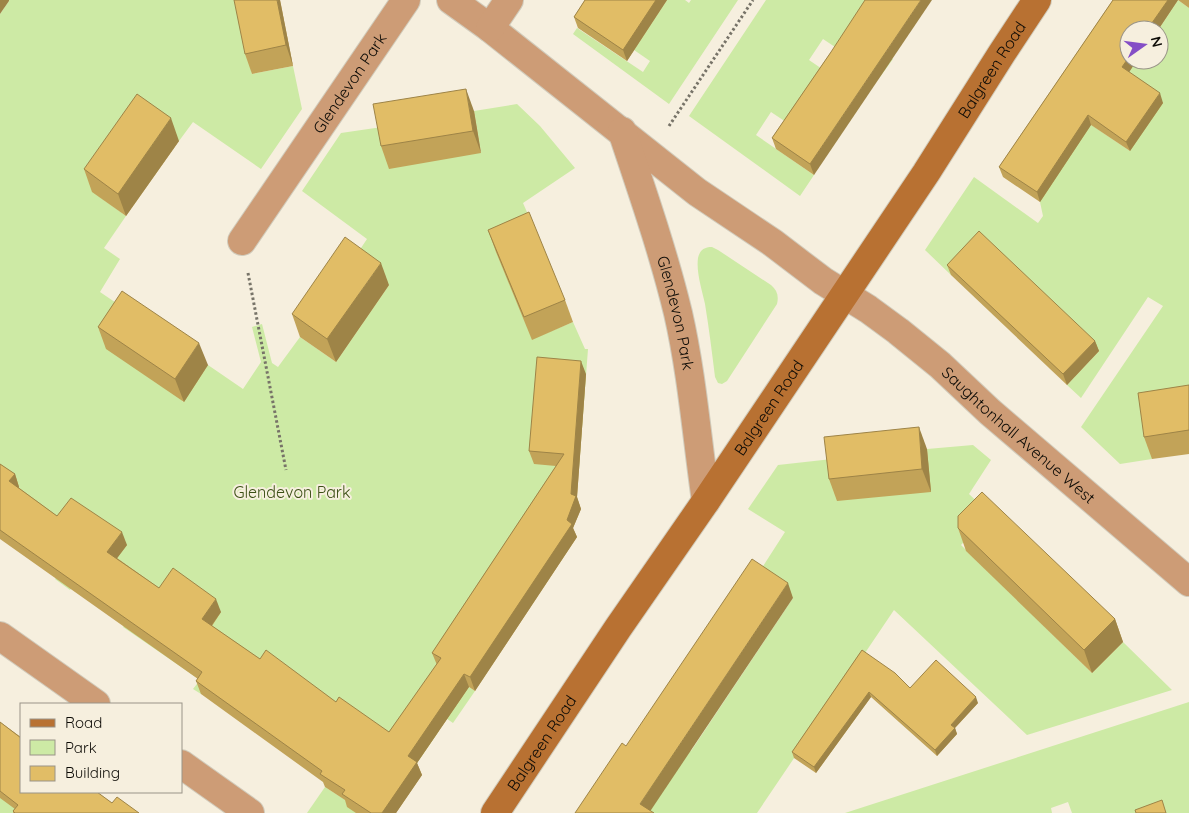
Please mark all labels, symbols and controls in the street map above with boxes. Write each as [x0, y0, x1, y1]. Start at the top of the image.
street label: Balgreen Road [953, 18, 1030, 122]
north arrow [1119, 20, 1169, 70]
street label: Glendevon Park [308, 29, 391, 137]
text: N [1147, 35, 1167, 49]
street label: Glendevon Park [653, 253, 699, 372]
street label: Balgreen Road [729, 356, 808, 459]
street label: Saughtonhall Avenue West [938, 362, 1100, 508]
park label: Glendevon Park [233, 482, 351, 502]
street label: Balgreen Road [502, 691, 581, 795]
legend [20, 703, 182, 793]
text: Road [65, 713, 102, 732]
text: Park [65, 738, 97, 757]
text: Building [65, 763, 120, 782]

